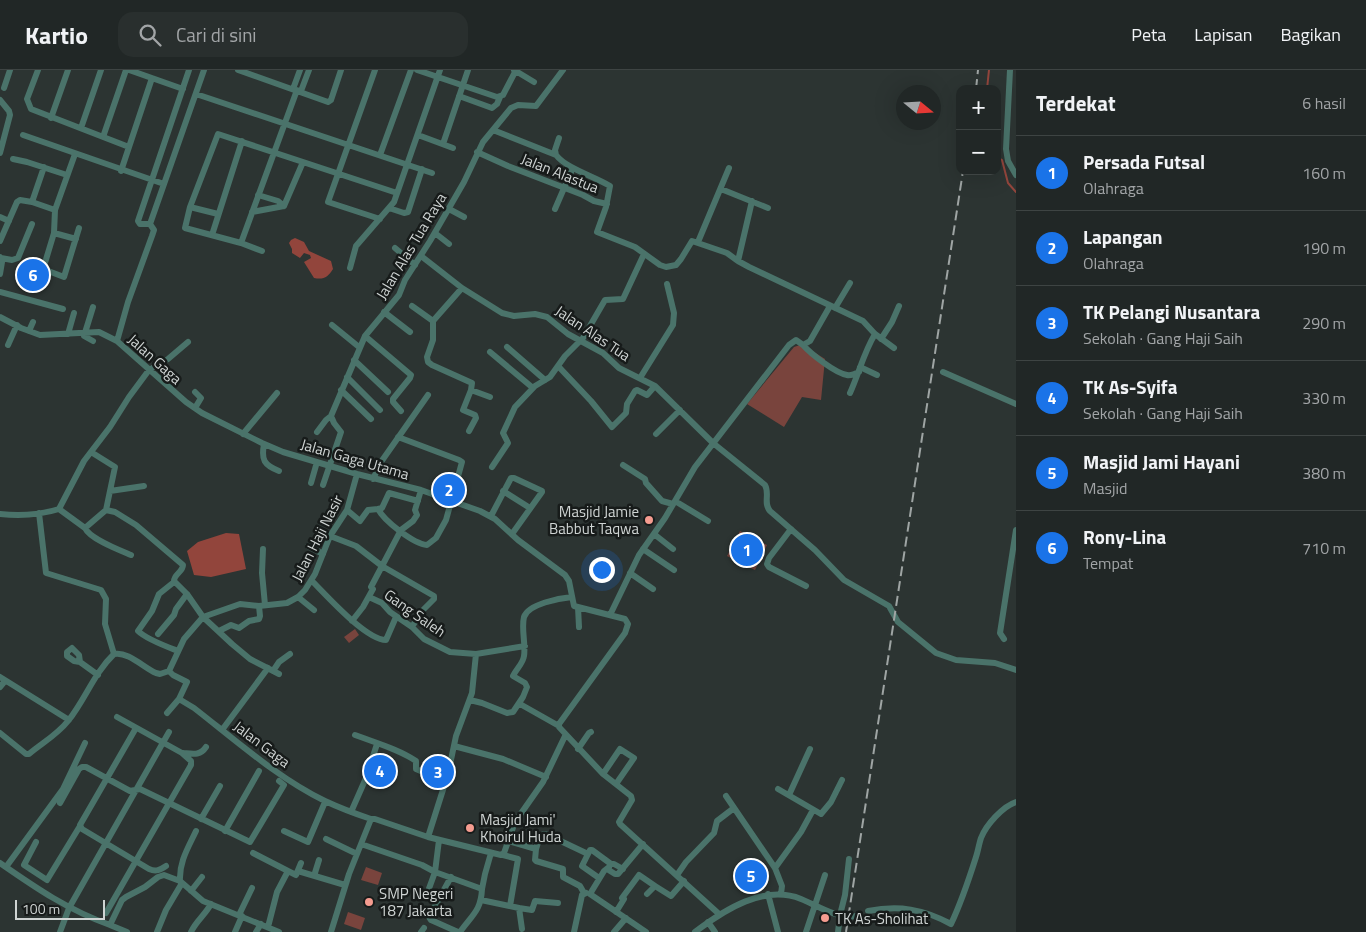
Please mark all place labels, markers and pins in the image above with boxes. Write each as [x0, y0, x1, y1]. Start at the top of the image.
pin: 6 [17, 256, 49, 294]
pin: 2 [433, 471, 465, 509]
place label: Masjid Jamie Babbut Taqwa [549, 500, 639, 540]
marker: Masjid Jamie Babbut Taqwa [643, 514, 655, 526]
pin: 1 [731, 531, 763, 569]
pin: 4 [364, 752, 396, 790]
pin: 3 [422, 753, 454, 791]
place label: Masjid Jami' Khoirul Huda [480, 808, 562, 848]
marker: Masjid Jami' Khoirul Huda [464, 822, 476, 834]
pin: 5 [735, 857, 767, 895]
place label: SMP Negeri 187 Jakarta [379, 882, 453, 922]
marker: SMP Negeri 187 Jakarta [363, 896, 375, 908]
place label: TK As-Sholihat [835, 907, 929, 930]
marker: TK As-Sholihat [819, 912, 831, 924]

